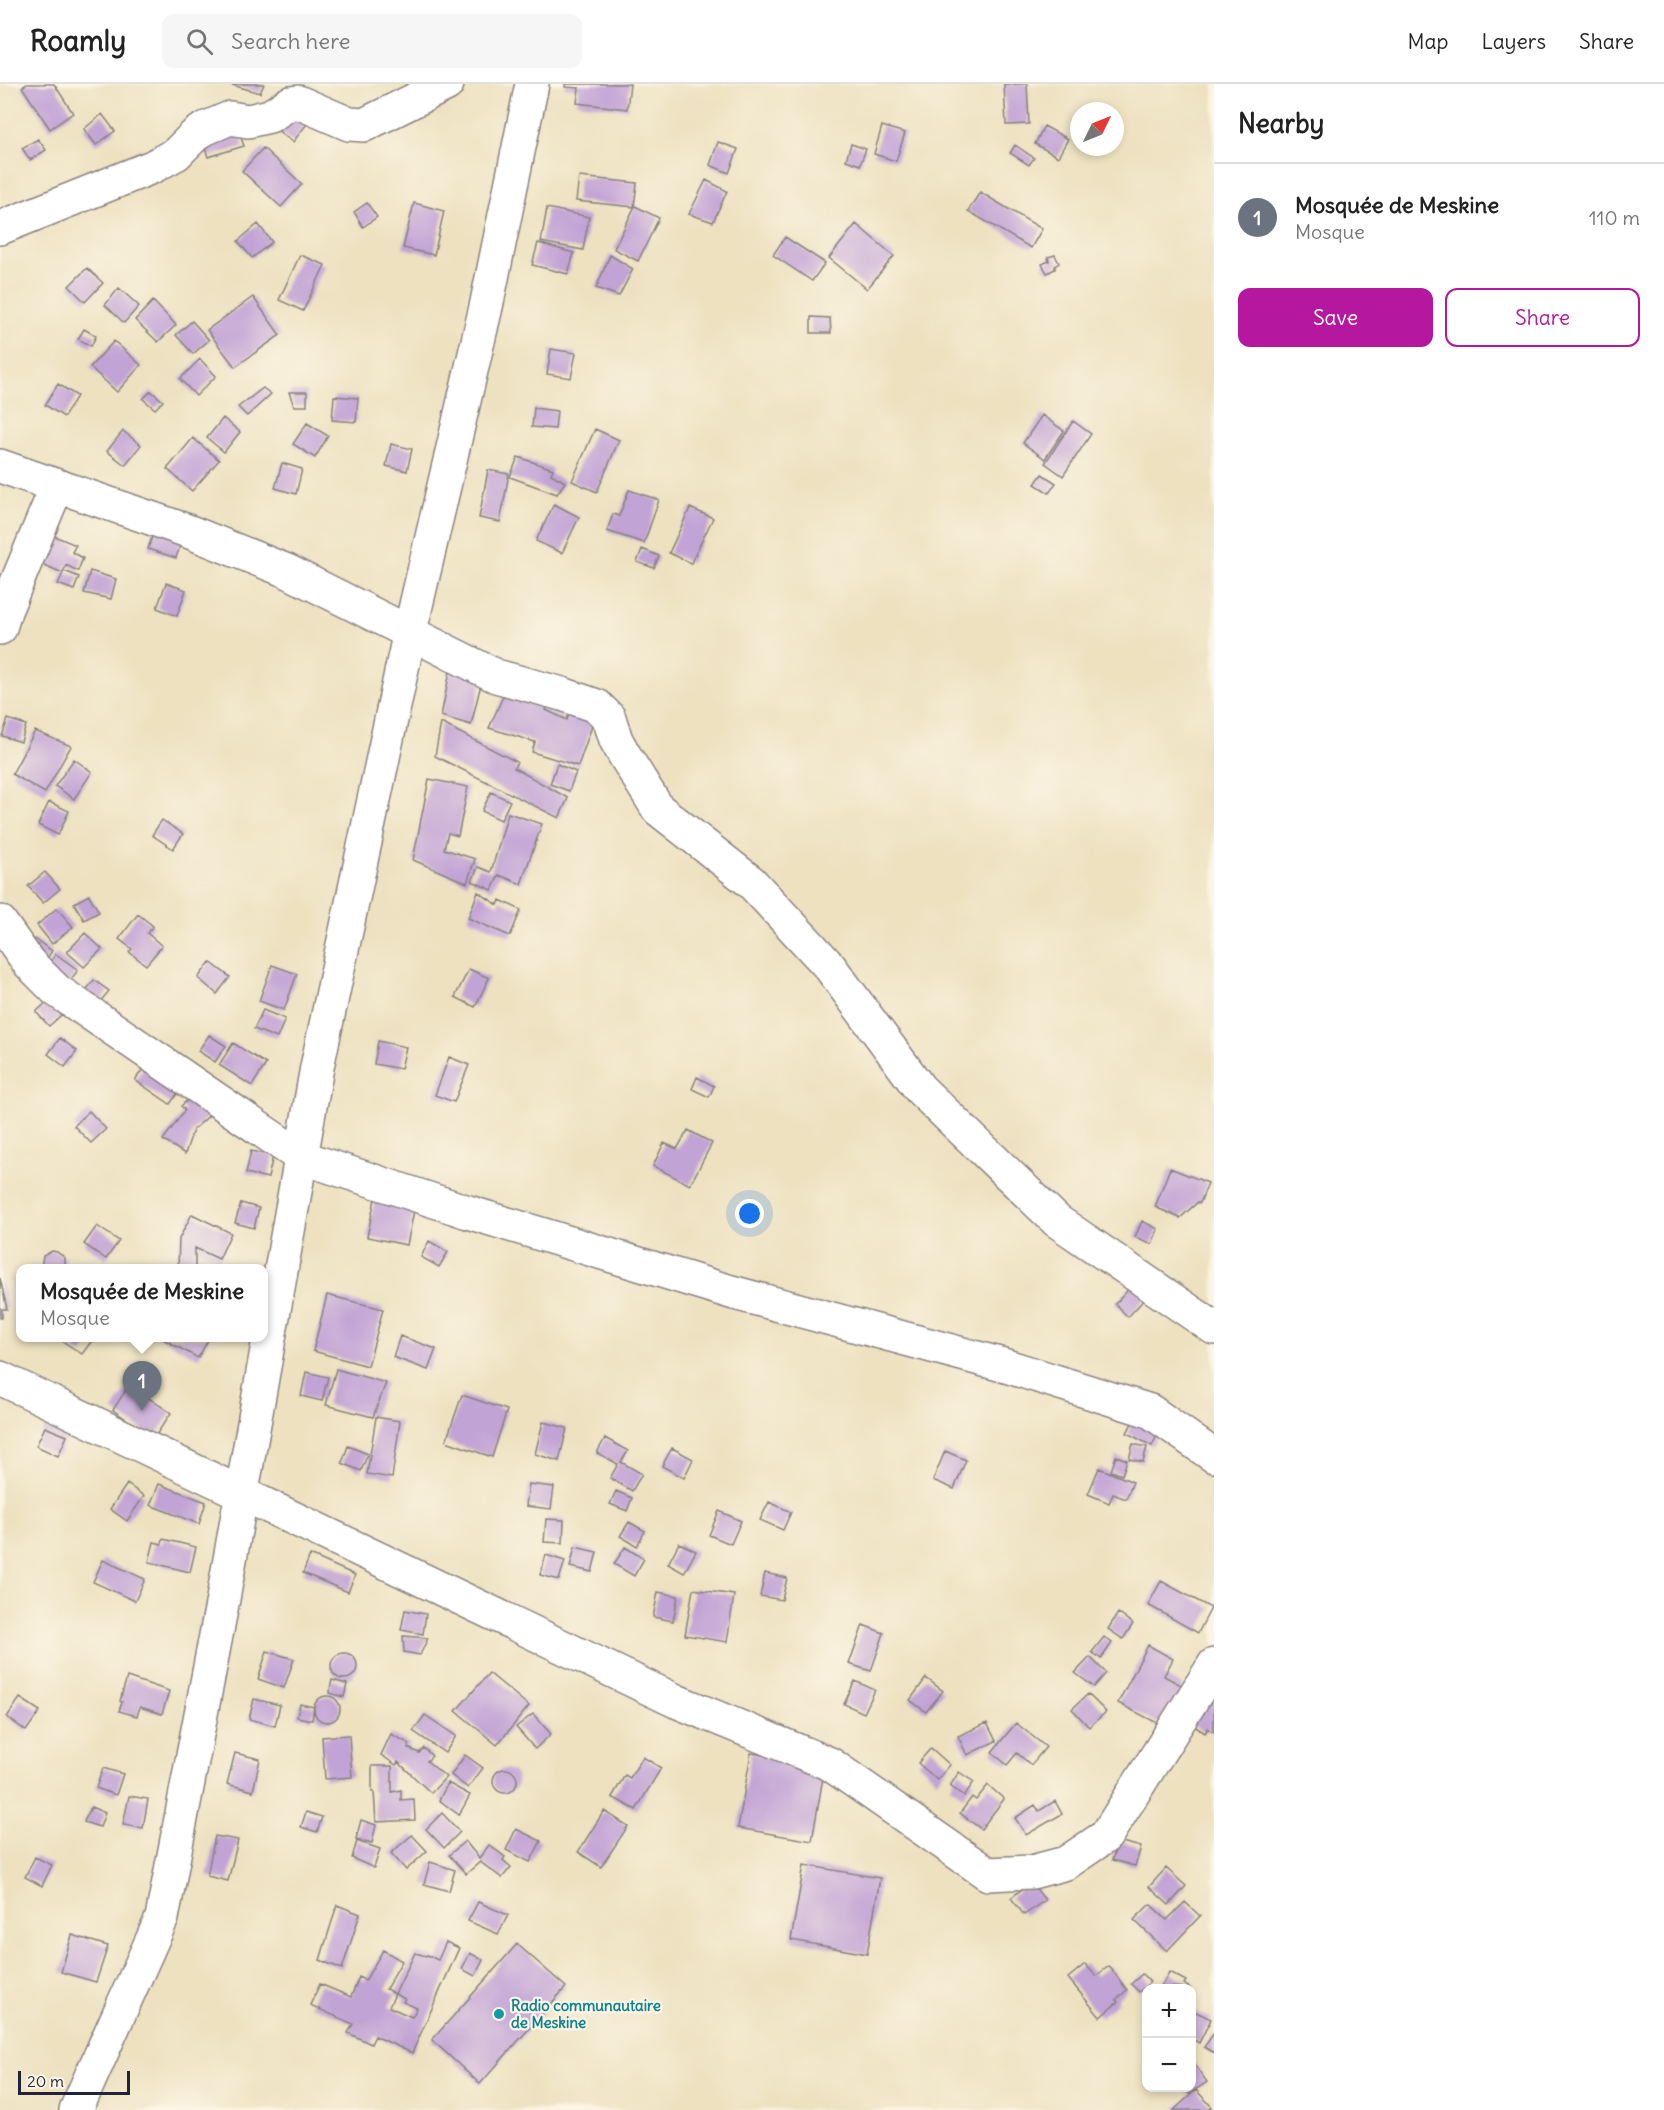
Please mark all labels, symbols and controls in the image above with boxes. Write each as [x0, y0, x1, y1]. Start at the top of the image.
search box [162, 14, 582, 68]
text: Roamly [30, 23, 126, 59]
icon: search [183, 25, 216, 58]
text: Search here [231, 27, 350, 55]
text: Map [1408, 28, 1448, 55]
text: Layers [1481, 28, 1546, 55]
text: Share [1579, 28, 1634, 55]
north arrow [1070, 102, 1124, 156]
text: Nearby [1238, 107, 1324, 140]
text: Mosquée de Meskine [1295, 191, 1499, 219]
text: 1 [1254, 205, 1261, 230]
text: 110 m [1589, 205, 1640, 230]
text: Mosque [1295, 219, 1365, 244]
button: Save [1238, 288, 1433, 347]
button: Share [1445, 288, 1640, 347]
your location [735, 1199, 764, 1228]
popup [16, 1264, 268, 1342]
text: Mosquée de Meskine [40, 1277, 244, 1305]
text: Mosque [40, 1305, 110, 1330]
pin: 1 [122, 1362, 162, 1411]
map controls [1142, 1984, 1196, 2092]
button: + [1142, 1984, 1196, 2038]
place label: Radio communautaire de Meskine [511, 1996, 661, 2032]
marker: Radio communautaire de Meskine [492, 2007, 506, 2021]
button: − [1142, 2038, 1196, 2092]
scale bar [18, 2068, 130, 2096]
text: 20 m [27, 2071, 64, 2091]

